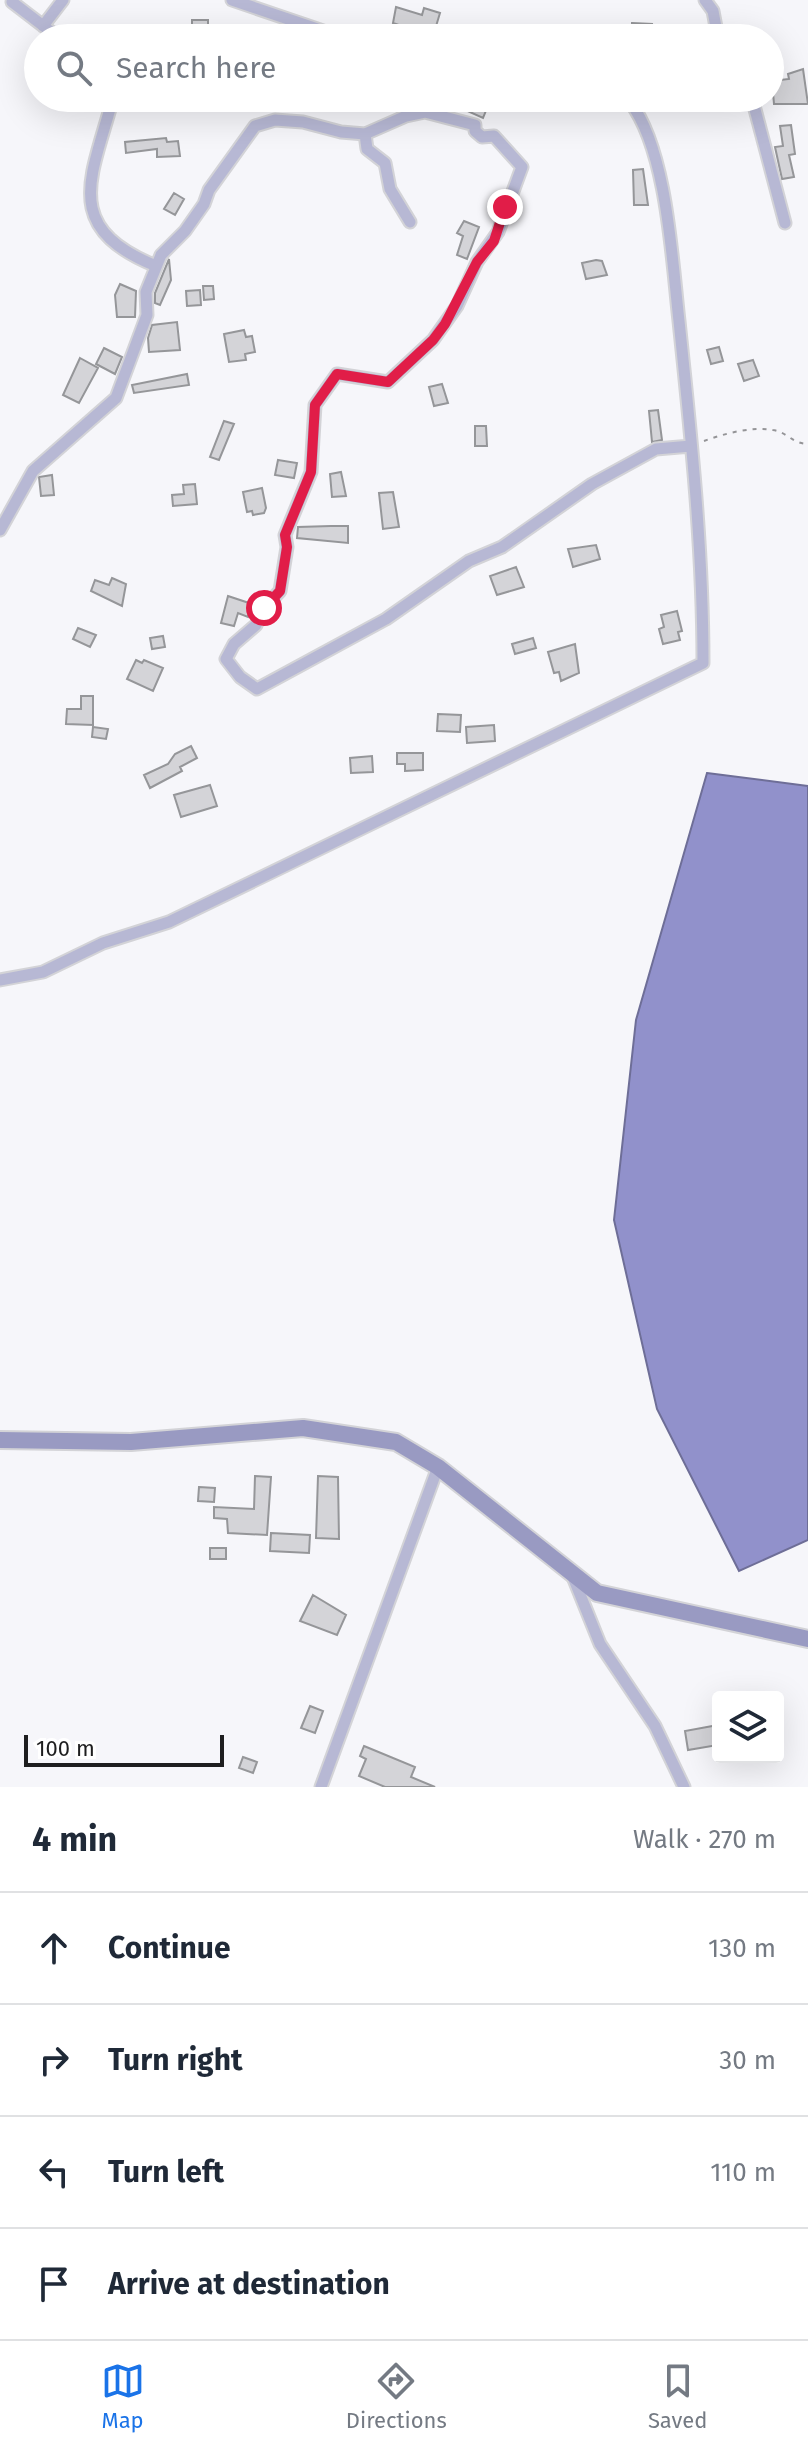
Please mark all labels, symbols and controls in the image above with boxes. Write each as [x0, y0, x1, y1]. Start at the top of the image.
search box [24, 24, 784, 112]
icon: search [52, 46, 96, 90]
text: Search here [116, 50, 276, 86]
route end [487, 189, 523, 225]
route start [246, 590, 282, 626]
map controls [712, 1691, 784, 1763]
button: layers [712, 1691, 784, 1763]
scale bar [24, 1731, 224, 1767]
text: 100 m [36, 1735, 95, 1762]
text: 4 min [32, 1819, 117, 1860]
text: Walk · 270 m [633, 1824, 776, 1855]
icon: ahead [32, 1926, 76, 1970]
text: Continue [108, 1930, 231, 1966]
text: 130 m [708, 1933, 776, 1964]
icon: right [32, 2038, 76, 2082]
text: Turn right [108, 2042, 243, 2078]
text: 30 m [719, 2045, 776, 2076]
icon: left [32, 2150, 76, 2194]
text: Turn left [108, 2154, 224, 2190]
text: 110 m [710, 2157, 776, 2188]
icon: arrive [32, 2262, 76, 2306]
text: Arrive at destination [108, 2266, 390, 2302]
tab: Map [101, 2359, 145, 2434]
tab: Directions [346, 2359, 447, 2434]
tab: Saved [648, 2359, 707, 2434]

